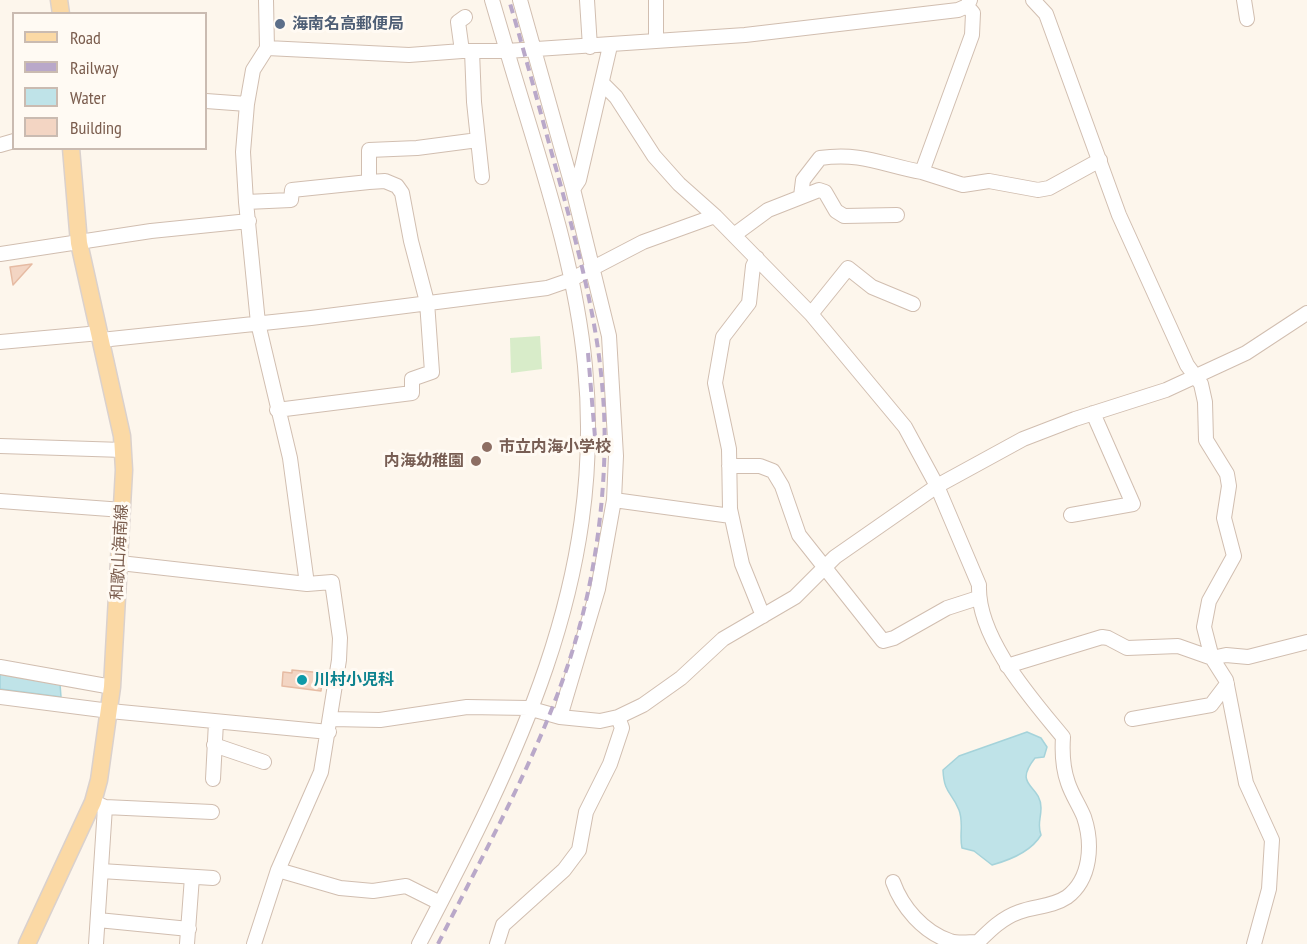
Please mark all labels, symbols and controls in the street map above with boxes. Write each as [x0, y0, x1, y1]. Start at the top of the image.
legend [12, 12, 207, 150]
place label: 海南名高郵便局 [292, 14, 404, 34]
marker: 海南名高郵便局 [273, 17, 287, 31]
text: Road [70, 26, 101, 49]
text: Railway [70, 56, 119, 79]
text: Water [70, 86, 106, 109]
text: Building [70, 116, 122, 139]
place label: 市立内海小学校 [499, 437, 611, 457]
marker: 市立内海小学校 [480, 440, 494, 454]
place label: 内海幼稚園 [384, 451, 464, 471]
marker: 内海幼稚園 [469, 454, 483, 468]
street label: 和歌山海南線 [108, 504, 132, 600]
place label: 川村小児科 [314, 670, 394, 690]
marker: 川村小児科 [295, 673, 309, 687]

